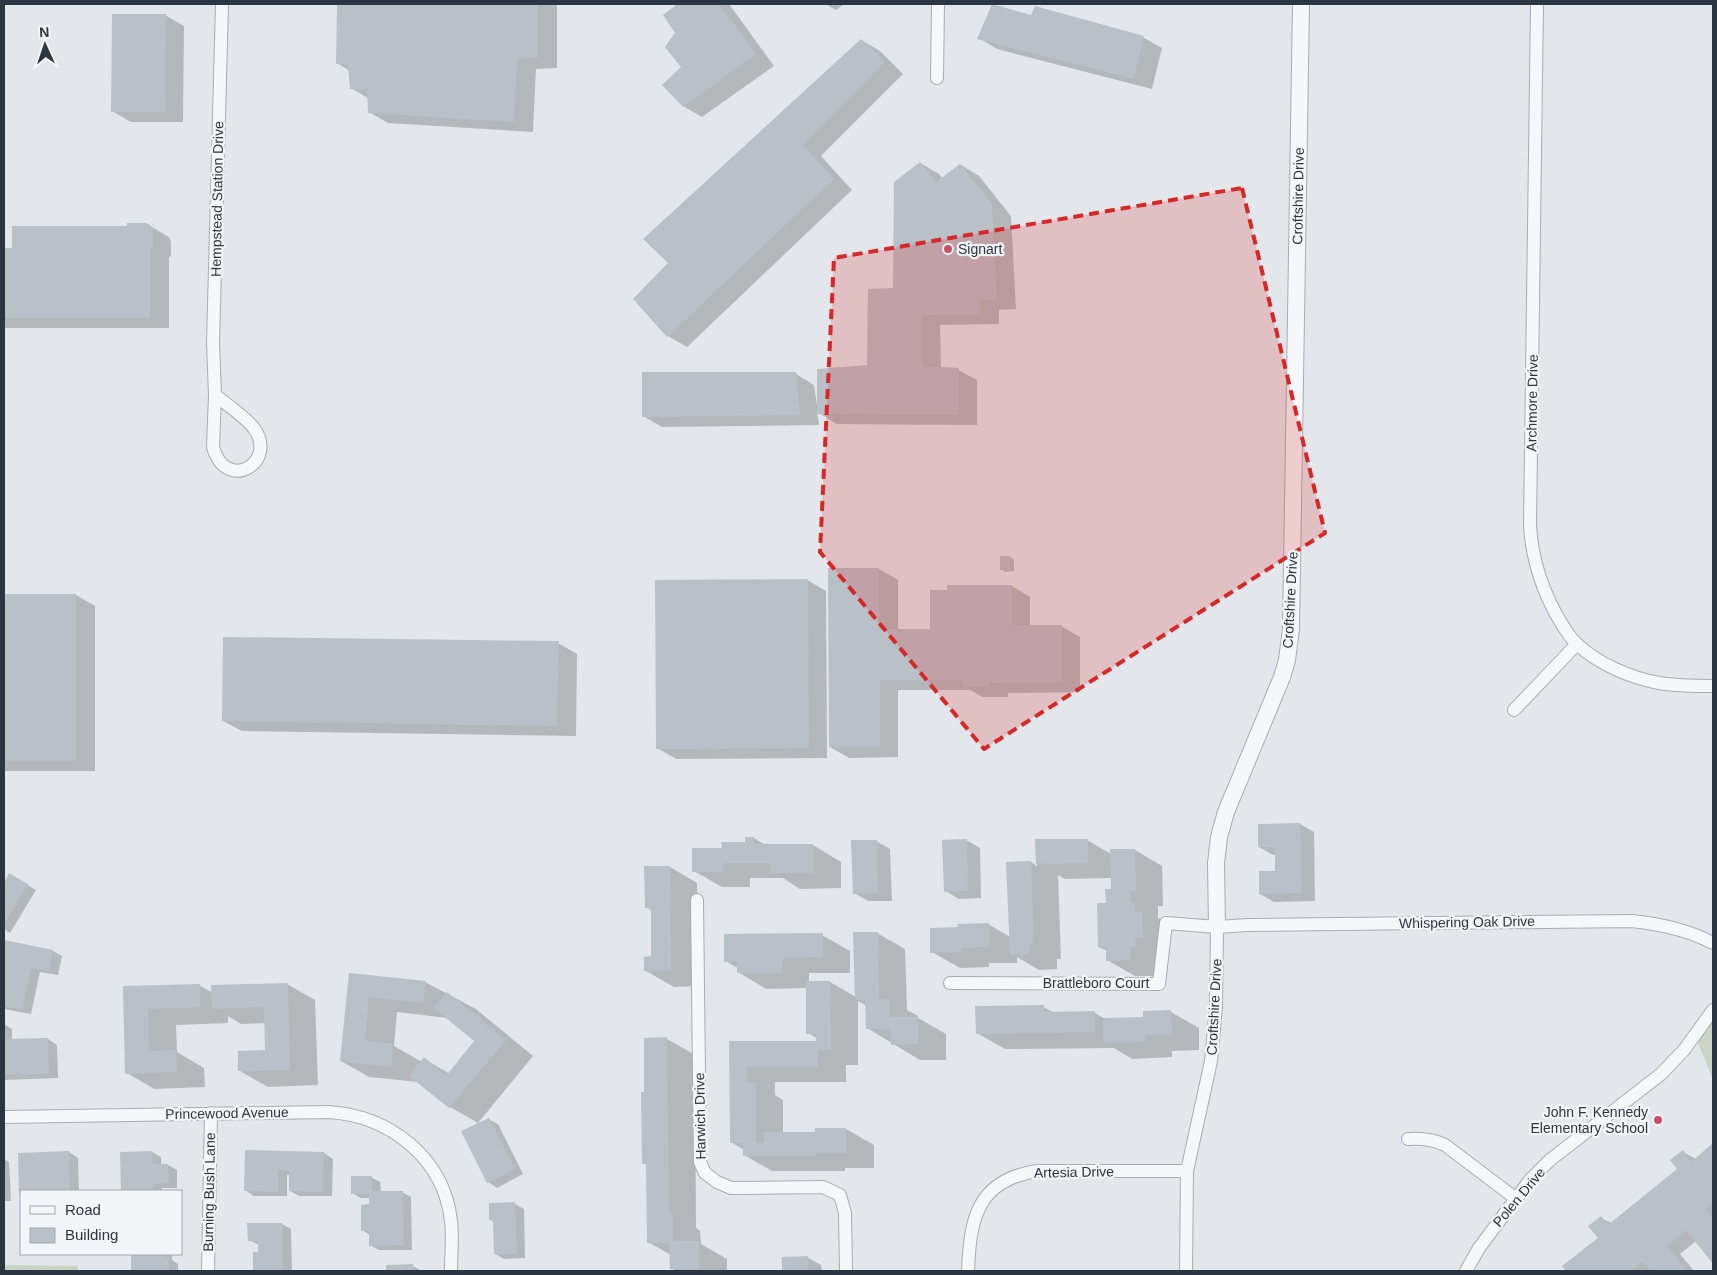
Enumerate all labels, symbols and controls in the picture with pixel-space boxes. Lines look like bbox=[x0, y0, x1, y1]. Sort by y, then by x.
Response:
north arrow bbox=[20, 20, 70, 70]
text: N bbox=[39, 24, 50, 40]
street label: Hempstead Station Drive bbox=[208, 121, 226, 277]
street label: Croftshire Drive bbox=[1289, 147, 1307, 245]
place label: Signart bbox=[958, 241, 1002, 257]
marker: Signart bbox=[942, 243, 954, 255]
street label: Archmore Drive bbox=[1523, 354, 1541, 452]
street label: Croftshire Drive bbox=[1279, 551, 1301, 649]
street label: Whispering Oak Drive bbox=[1399, 913, 1535, 931]
street label: Croftshire Drive bbox=[1203, 958, 1225, 1056]
street label: Brattleboro Court bbox=[1043, 975, 1149, 991]
street label: Harwich Drive bbox=[691, 1072, 709, 1160]
street label: Princewood Avenue bbox=[165, 1104, 289, 1122]
place label: John F. Kennedy Elementary School bbox=[1530, 1104, 1648, 1136]
marker: John F. Kennedy Elementary School bbox=[1652, 1114, 1664, 1126]
street label: Burning Bush Lane bbox=[200, 1132, 218, 1252]
street label: Artesia Drive bbox=[1034, 1163, 1114, 1181]
street label: Polen Drive bbox=[1490, 1164, 1549, 1230]
legend bbox=[20, 1190, 182, 1255]
text: Road bbox=[65, 1201, 101, 1218]
text: Building bbox=[65, 1226, 118, 1243]

